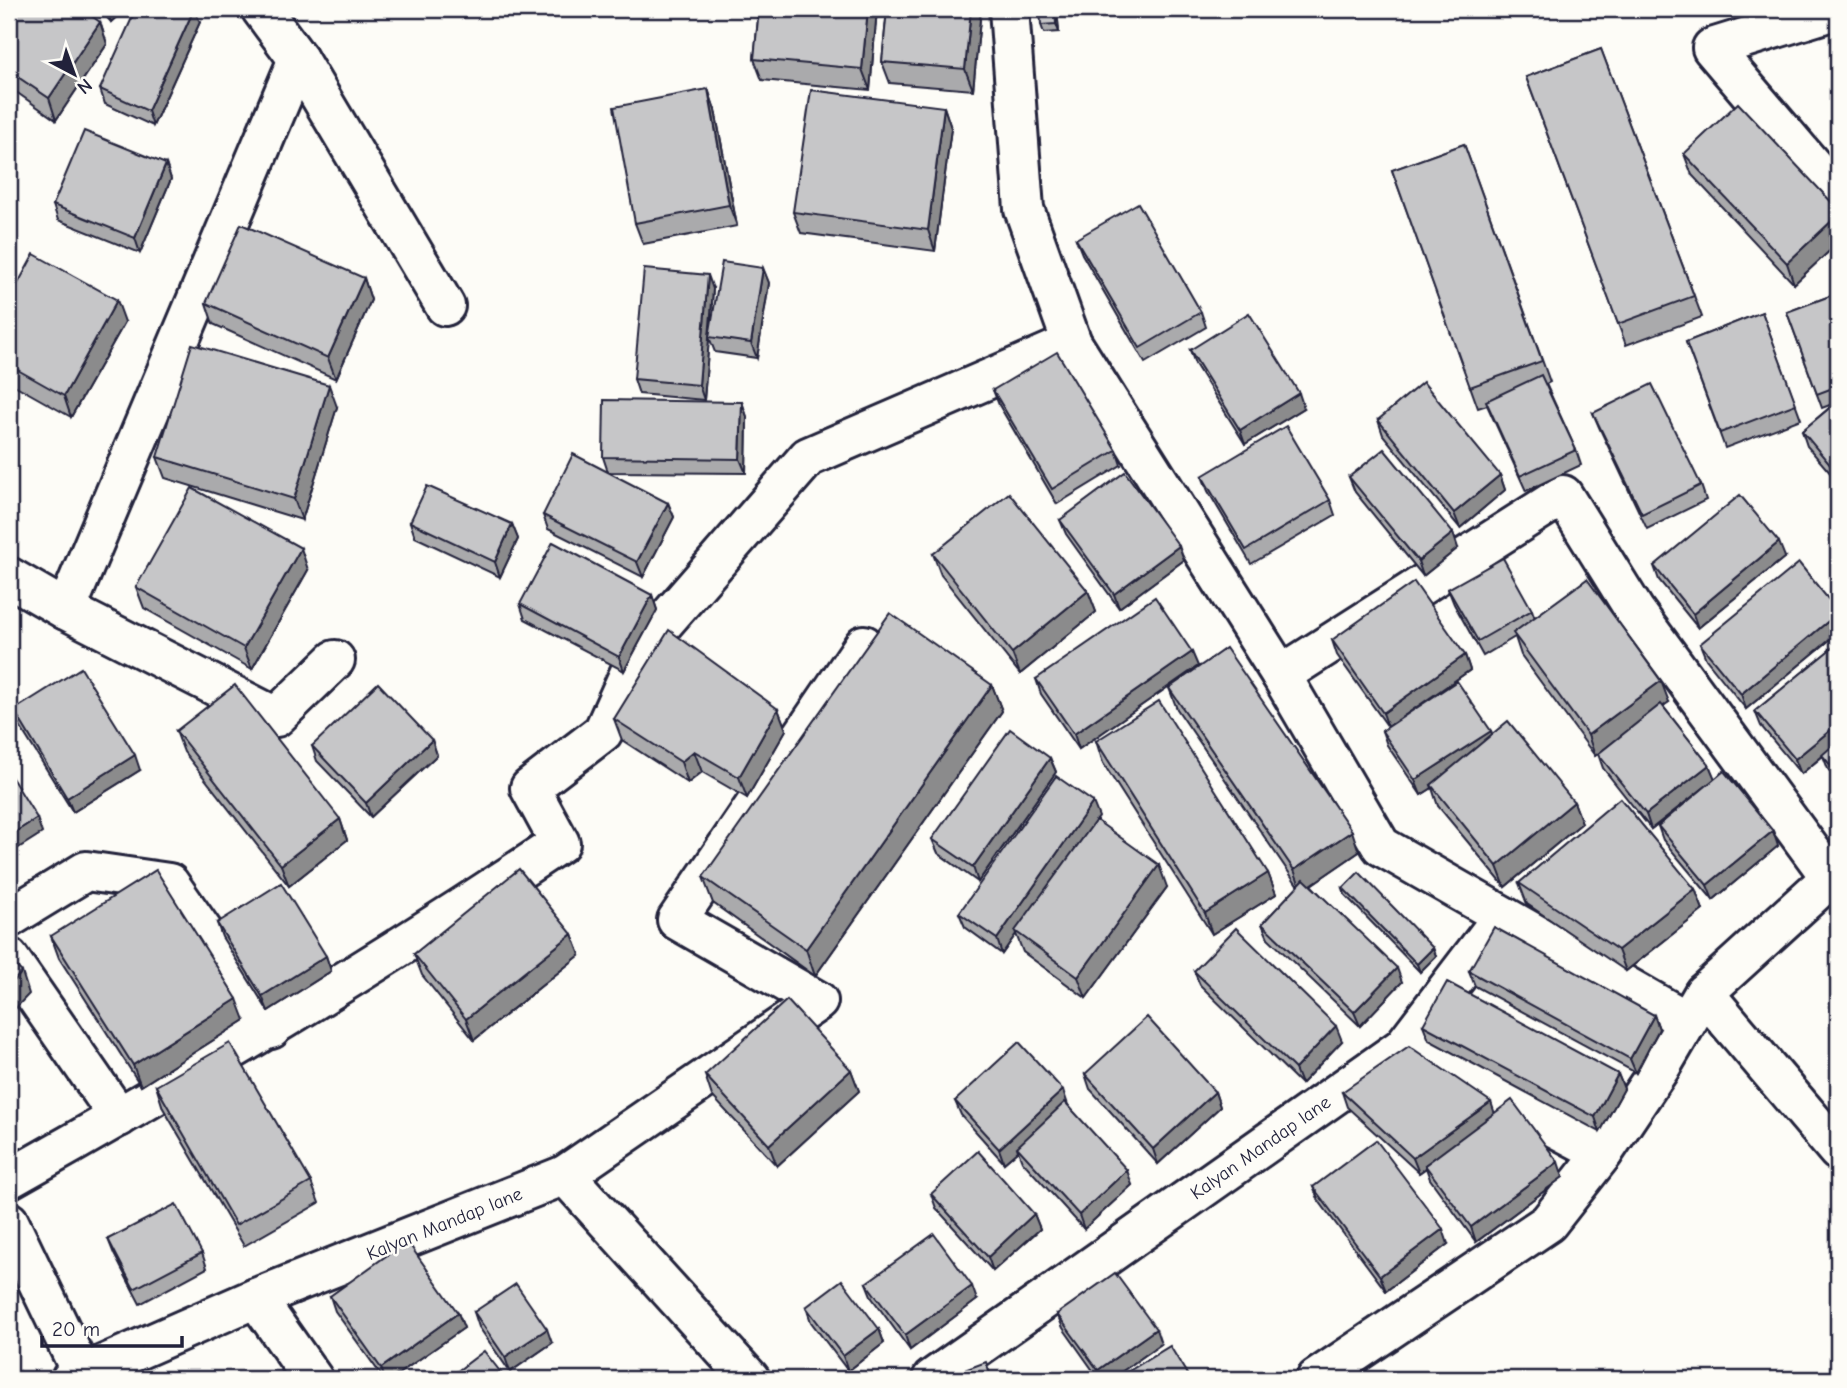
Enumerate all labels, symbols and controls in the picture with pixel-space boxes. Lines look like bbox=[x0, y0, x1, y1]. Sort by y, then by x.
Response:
north arrow bbox=[38, 38, 108, 108]
text: N bbox=[73, 74, 96, 98]
street label: Kalyan Mandap lane bbox=[1186, 1091, 1335, 1204]
street label: Kalyan Mandap lane bbox=[363, 1183, 525, 1265]
scale bar bbox=[42, 1304, 182, 1348]
text: 20 m bbox=[52, 1317, 100, 1341]

